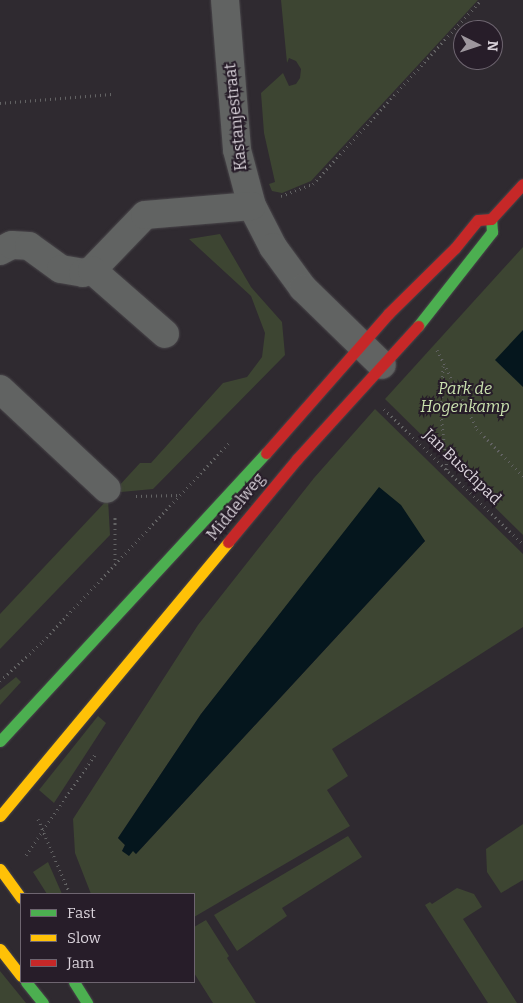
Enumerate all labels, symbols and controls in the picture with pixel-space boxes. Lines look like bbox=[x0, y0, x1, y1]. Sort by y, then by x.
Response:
north arrow bbox=[453, 20, 503, 70]
text: N bbox=[484, 40, 501, 52]
street label: Kastanjestraat bbox=[221, 62, 251, 172]
park label: Park de Hogenkamp bbox=[420, 379, 510, 417]
street label: Jan Buschpad bbox=[419, 425, 505, 509]
street label: Middelweg bbox=[203, 469, 269, 545]
legend bbox=[20, 893, 195, 983]
text: Fast bbox=[67, 904, 96, 922]
text: Slow bbox=[67, 929, 101, 947]
text: Jam bbox=[67, 954, 94, 972]

